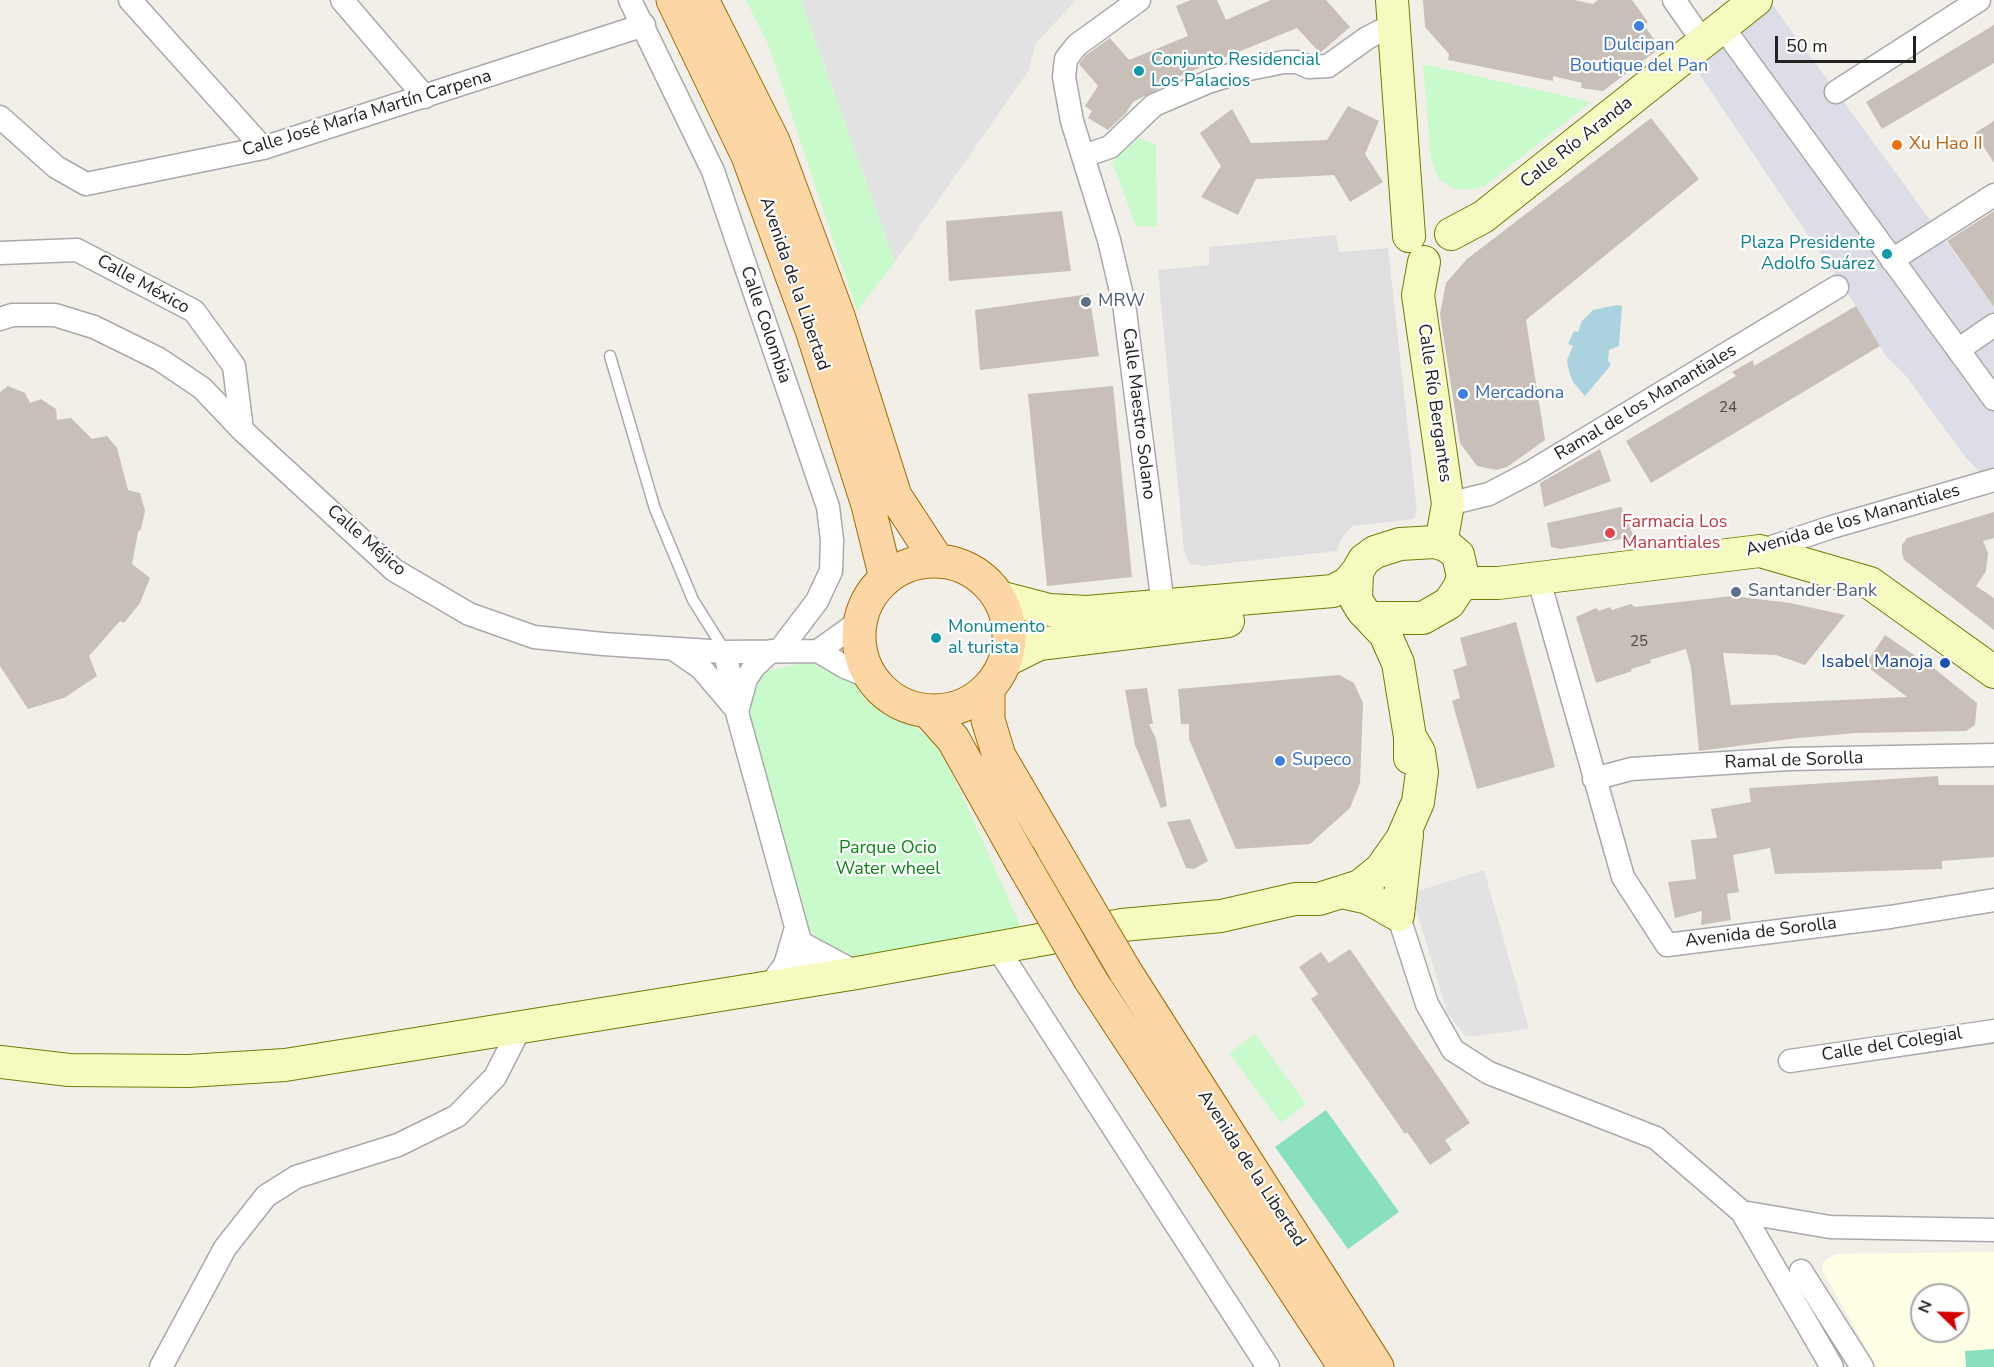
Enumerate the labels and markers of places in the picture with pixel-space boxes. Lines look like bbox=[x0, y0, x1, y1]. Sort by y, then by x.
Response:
marker: Dulcipan Boutique del Pan bbox=[1632, 19, 1646, 33]
place label: Dulcipan Boutique del Pan bbox=[1570, 35, 1708, 78]
place label: Conjunto Residencial Los Palacios bbox=[1151, 50, 1320, 92]
marker: Conjunto Residencial Los Palacios bbox=[1132, 64, 1146, 78]
place label: Xu Hao II bbox=[1909, 134, 1983, 156]
marker: Xu Hao II bbox=[1890, 138, 1904, 152]
place label: Plaza Presidente Adolfo Suárez bbox=[1740, 233, 1875, 276]
marker: Plaza Presidente Adolfo Suárez bbox=[1880, 247, 1894, 261]
place label: MRW bbox=[1098, 291, 1145, 313]
marker: MRW bbox=[1079, 295, 1093, 309]
place label: Mercadona bbox=[1475, 383, 1564, 405]
marker: Mercadona bbox=[1456, 387, 1470, 401]
place label: Farmacia Los Manantiales bbox=[1622, 512, 1727, 554]
marker: Farmacia Los Manantiales bbox=[1603, 526, 1617, 540]
place label: Santander Bank bbox=[1748, 581, 1877, 603]
marker: Santander Bank bbox=[1729, 585, 1743, 599]
place label: Monumento al turista bbox=[948, 617, 1045, 660]
marker: Monumento al turista bbox=[929, 631, 943, 645]
place label: Isabel Manoja bbox=[1821, 652, 1933, 674]
marker: Isabel Manoja bbox=[1938, 656, 1952, 670]
place label: Supeco bbox=[1292, 750, 1351, 772]
marker: Supeco bbox=[1273, 754, 1287, 768]

